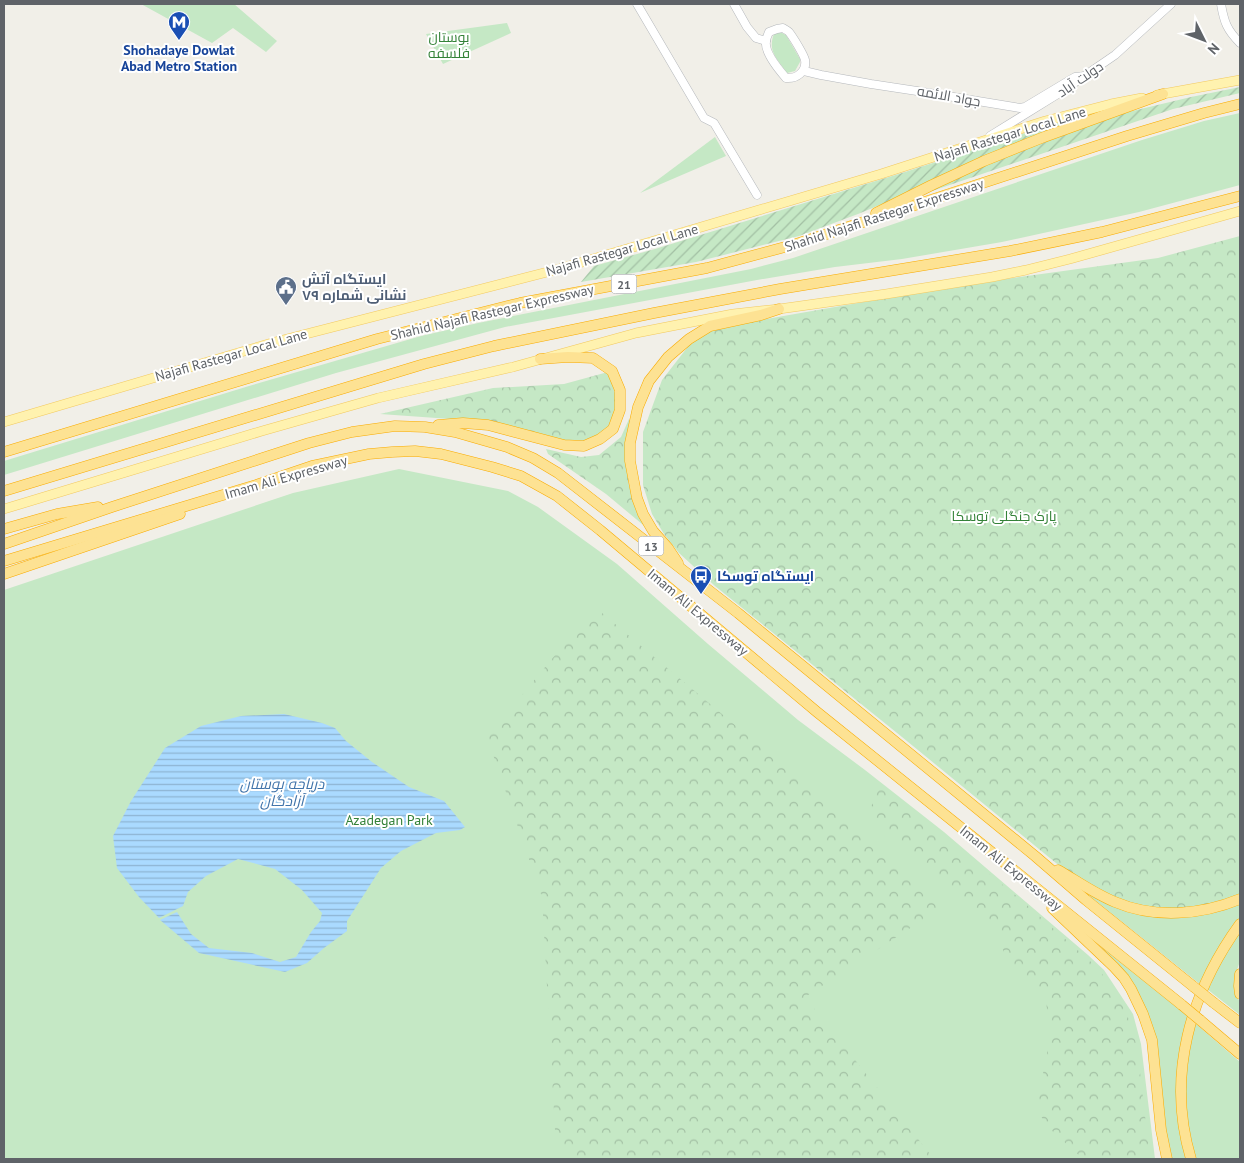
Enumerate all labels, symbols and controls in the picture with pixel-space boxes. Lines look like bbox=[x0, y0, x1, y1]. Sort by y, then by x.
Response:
metro station icon: Shohadaye Dowlat Abad Metro Station bbox=[167, 10, 191, 41]
north arrow bbox=[1179, 15, 1229, 65]
park label: بوستان فلسفه bbox=[428, 28, 470, 62]
text: N bbox=[1204, 39, 1223, 58]
place label: Shohadaye Dowlat Abad Metro Station bbox=[121, 41, 237, 75]
street label: دولت آباد bbox=[1053, 57, 1107, 101]
street label: جواد الائمه bbox=[916, 82, 982, 110]
street label: Najafi Rastegar Local Lane bbox=[932, 102, 1088, 166]
street label: Shahid Najafi Rastegar Expressway bbox=[782, 174, 986, 256]
street label: Najafi Rastegar Local Lane bbox=[544, 220, 700, 280]
place label: ایستگاه آتش نشانی شماره ۷۹ bbox=[302, 270, 406, 304]
road number: 21 bbox=[612, 274, 636, 294]
public building icon: ایستگاه آتش نشانی شماره ۷۹ bbox=[274, 275, 298, 306]
street label: Shahid Najafi Rastegar Expressway bbox=[388, 280, 596, 344]
street label: Najafi Rastegar Local Lane bbox=[153, 325, 309, 385]
street label: Imam Ali Expressway bbox=[223, 451, 350, 503]
park label: پارک جنگلی توسکا bbox=[951, 507, 1057, 526]
road number: 13 bbox=[638, 536, 664, 556]
street label: Imam Ali Expressway bbox=[644, 564, 753, 660]
bus stop icon: ایستگاه توسکا bbox=[689, 564, 713, 595]
place label: ایستگاه توسکا bbox=[717, 567, 814, 585]
water label: دریاچه بوستان آزادگان bbox=[240, 774, 325, 810]
park label: Azadegan Park bbox=[345, 811, 433, 829]
street label: Imam Ali Expressway bbox=[956, 821, 1066, 915]

